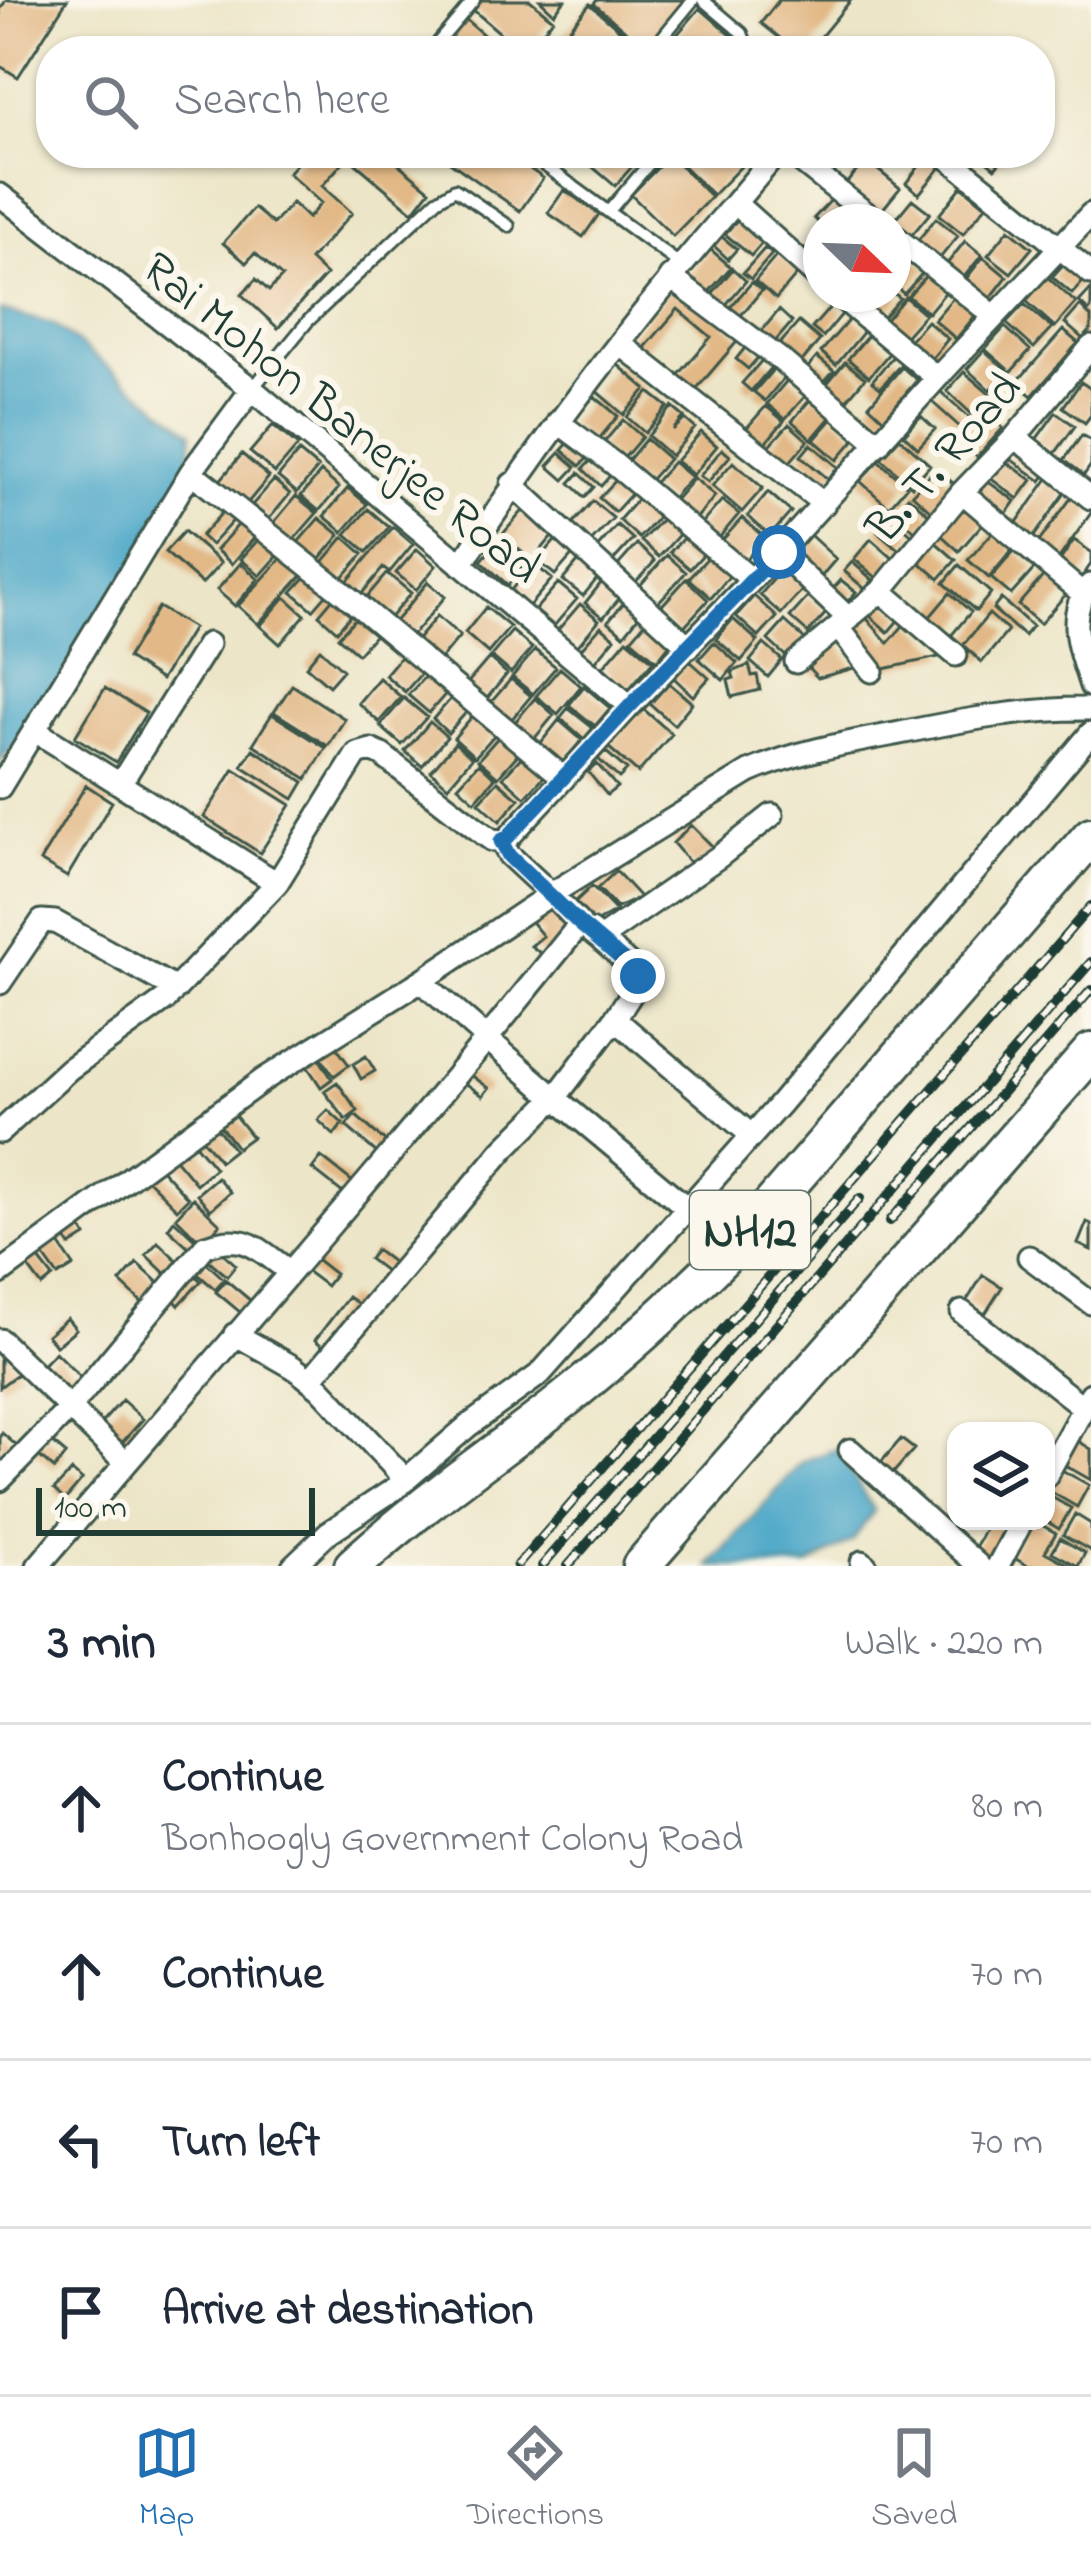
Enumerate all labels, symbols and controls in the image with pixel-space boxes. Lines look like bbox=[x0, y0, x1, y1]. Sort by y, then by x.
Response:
search box bbox=[36, 36, 1055, 168]
icon: search bbox=[78, 69, 144, 135]
text: Search here bbox=[174, 69, 390, 135]
north arrow bbox=[803, 204, 911, 312]
street label: Rai Mohon Banerjee Road bbox=[125, 236, 555, 603]
street label: B. T. Road bbox=[851, 358, 1040, 561]
route start bbox=[752, 525, 806, 579]
route end bbox=[611, 949, 665, 1003]
road number: NH12 bbox=[690, 1191, 810, 1269]
map controls bbox=[947, 1422, 1055, 1530]
button: layers bbox=[947, 1422, 1055, 1530]
scale bar bbox=[36, 1482, 315, 1535]
text: 100 m bbox=[54, 1485, 127, 1533]
text: 3 min bbox=[48, 1607, 156, 1682]
text: Walk · 220 m bbox=[845, 1616, 1043, 1673]
text: Continue bbox=[162, 1746, 323, 1812]
icon: ahead bbox=[48, 1775, 114, 1841]
text: 80 m bbox=[972, 1779, 1043, 1836]
text: Bonhoogly Government Colony Road bbox=[162, 1812, 743, 1869]
icon: ahead bbox=[48, 1943, 114, 2009]
text: Continue bbox=[162, 1943, 323, 2009]
text: 70 m bbox=[970, 1947, 1043, 2004]
icon: left bbox=[48, 2111, 114, 2177]
text: Turn left bbox=[162, 2111, 320, 2177]
text: 70 m bbox=[970, 2115, 1043, 2172]
icon: arrive bbox=[48, 2279, 114, 2345]
text: Arrive at destination bbox=[162, 2279, 533, 2345]
tab: Map bbox=[134, 2420, 200, 2540]
tab: Directions bbox=[467, 2420, 604, 2540]
tab: Saved bbox=[871, 2420, 957, 2540]

